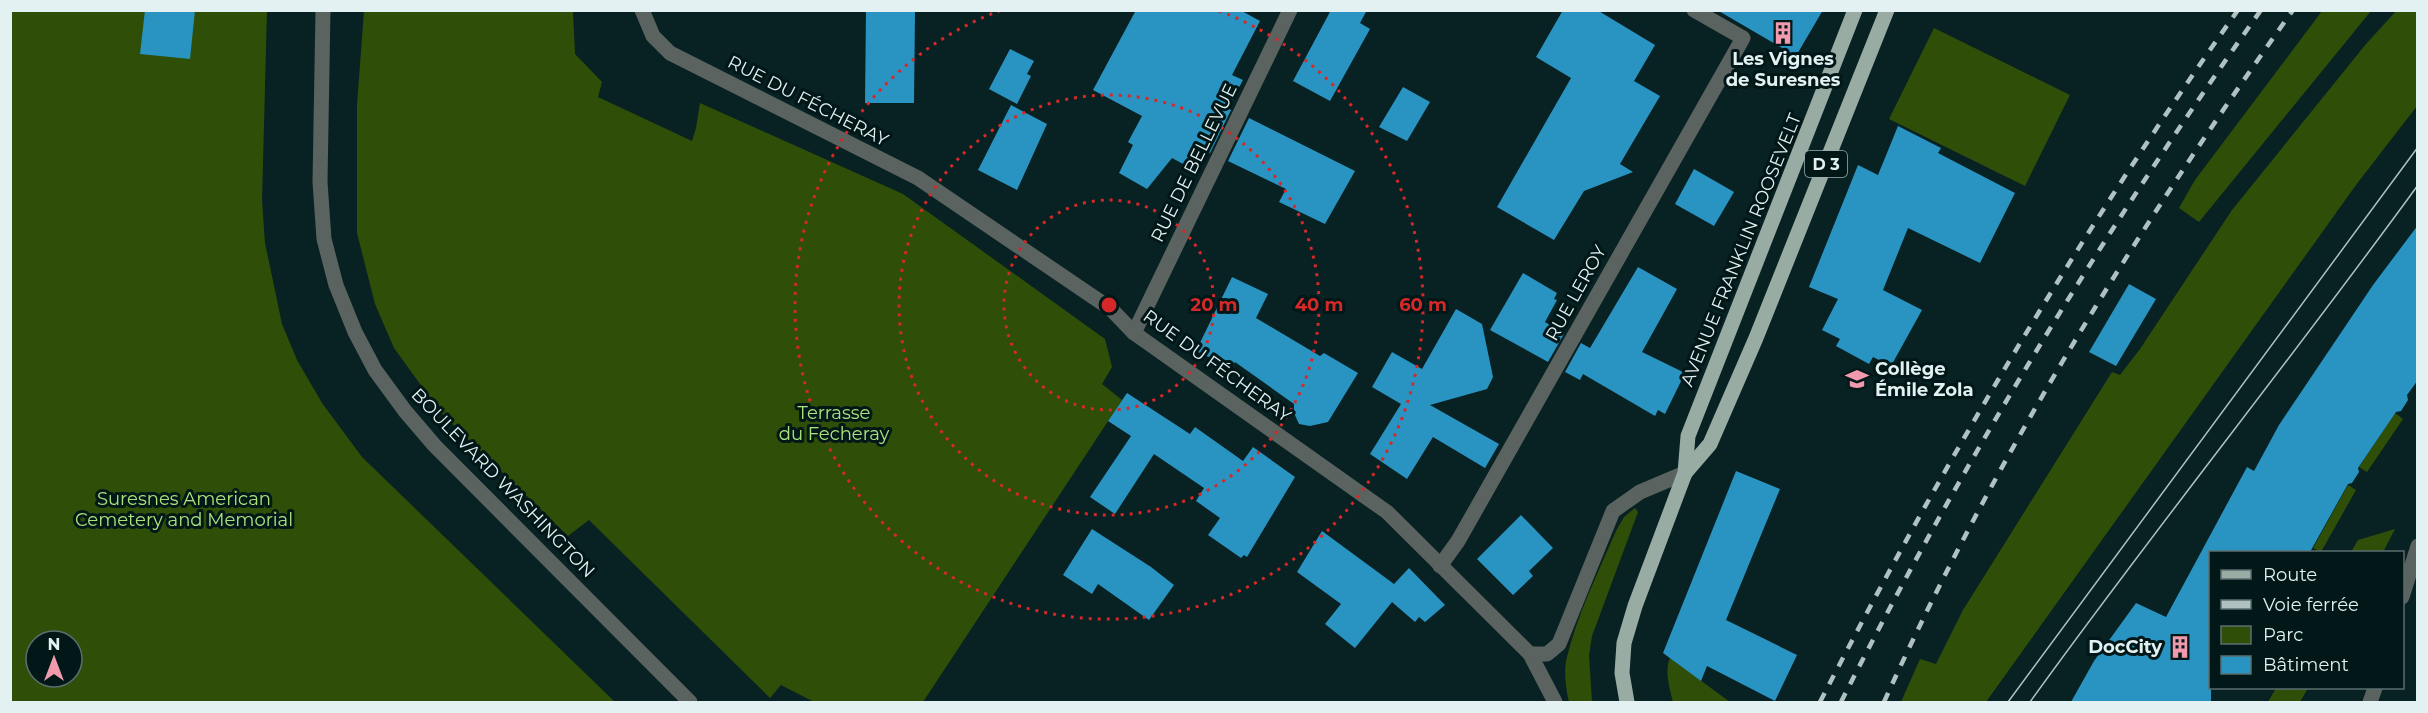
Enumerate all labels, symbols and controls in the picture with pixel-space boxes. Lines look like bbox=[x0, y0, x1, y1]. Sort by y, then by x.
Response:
building icon: Les Vignes de Suresnes bbox=[1770, 20, 1796, 46]
place label: Les Vignes de Suresnes bbox=[1726, 48, 1841, 91]
street label: RUE DU FÉCHERAY bbox=[724, 51, 892, 151]
street label: RUE DE BELLEVUE bbox=[1146, 80, 1242, 246]
street label: AVENUE FRANKLIN ROOSEVELT bbox=[1676, 110, 1806, 390]
road number: D 3 bbox=[1805, 151, 1847, 177]
street label: RUE LEROY bbox=[1541, 241, 1612, 345]
text: 20 m bbox=[1191, 294, 1237, 316]
text: 40 m bbox=[1295, 294, 1343, 316]
text: 60 m bbox=[1399, 294, 1447, 316]
centre of rings bbox=[1099, 295, 1119, 315]
street label: RUE DU FÉCHERAY bbox=[1139, 305, 1296, 427]
place label: Collège Émile Zola bbox=[1875, 358, 1974, 401]
school or university icon: Collège Émile Zola bbox=[1844, 366, 1870, 392]
street label: BOULEVARD WASHINGTON bbox=[407, 384, 599, 582]
park label: Terrasse du Fecheray bbox=[779, 402, 889, 445]
park label: Suresnes American Cemetery and Memorial bbox=[75, 488, 293, 531]
legend bbox=[2209, 551, 2404, 689]
text: Route bbox=[2263, 564, 2317, 586]
text: Voie ferrée bbox=[2263, 594, 2359, 616]
text: Parc bbox=[2263, 624, 2303, 646]
north arrow bbox=[24, 629, 84, 689]
building icon: DocCity bbox=[2167, 634, 2193, 660]
text: N bbox=[48, 635, 60, 654]
place label: DocCity bbox=[2088, 636, 2162, 658]
text: Bâtiment bbox=[2263, 654, 2349, 676]

